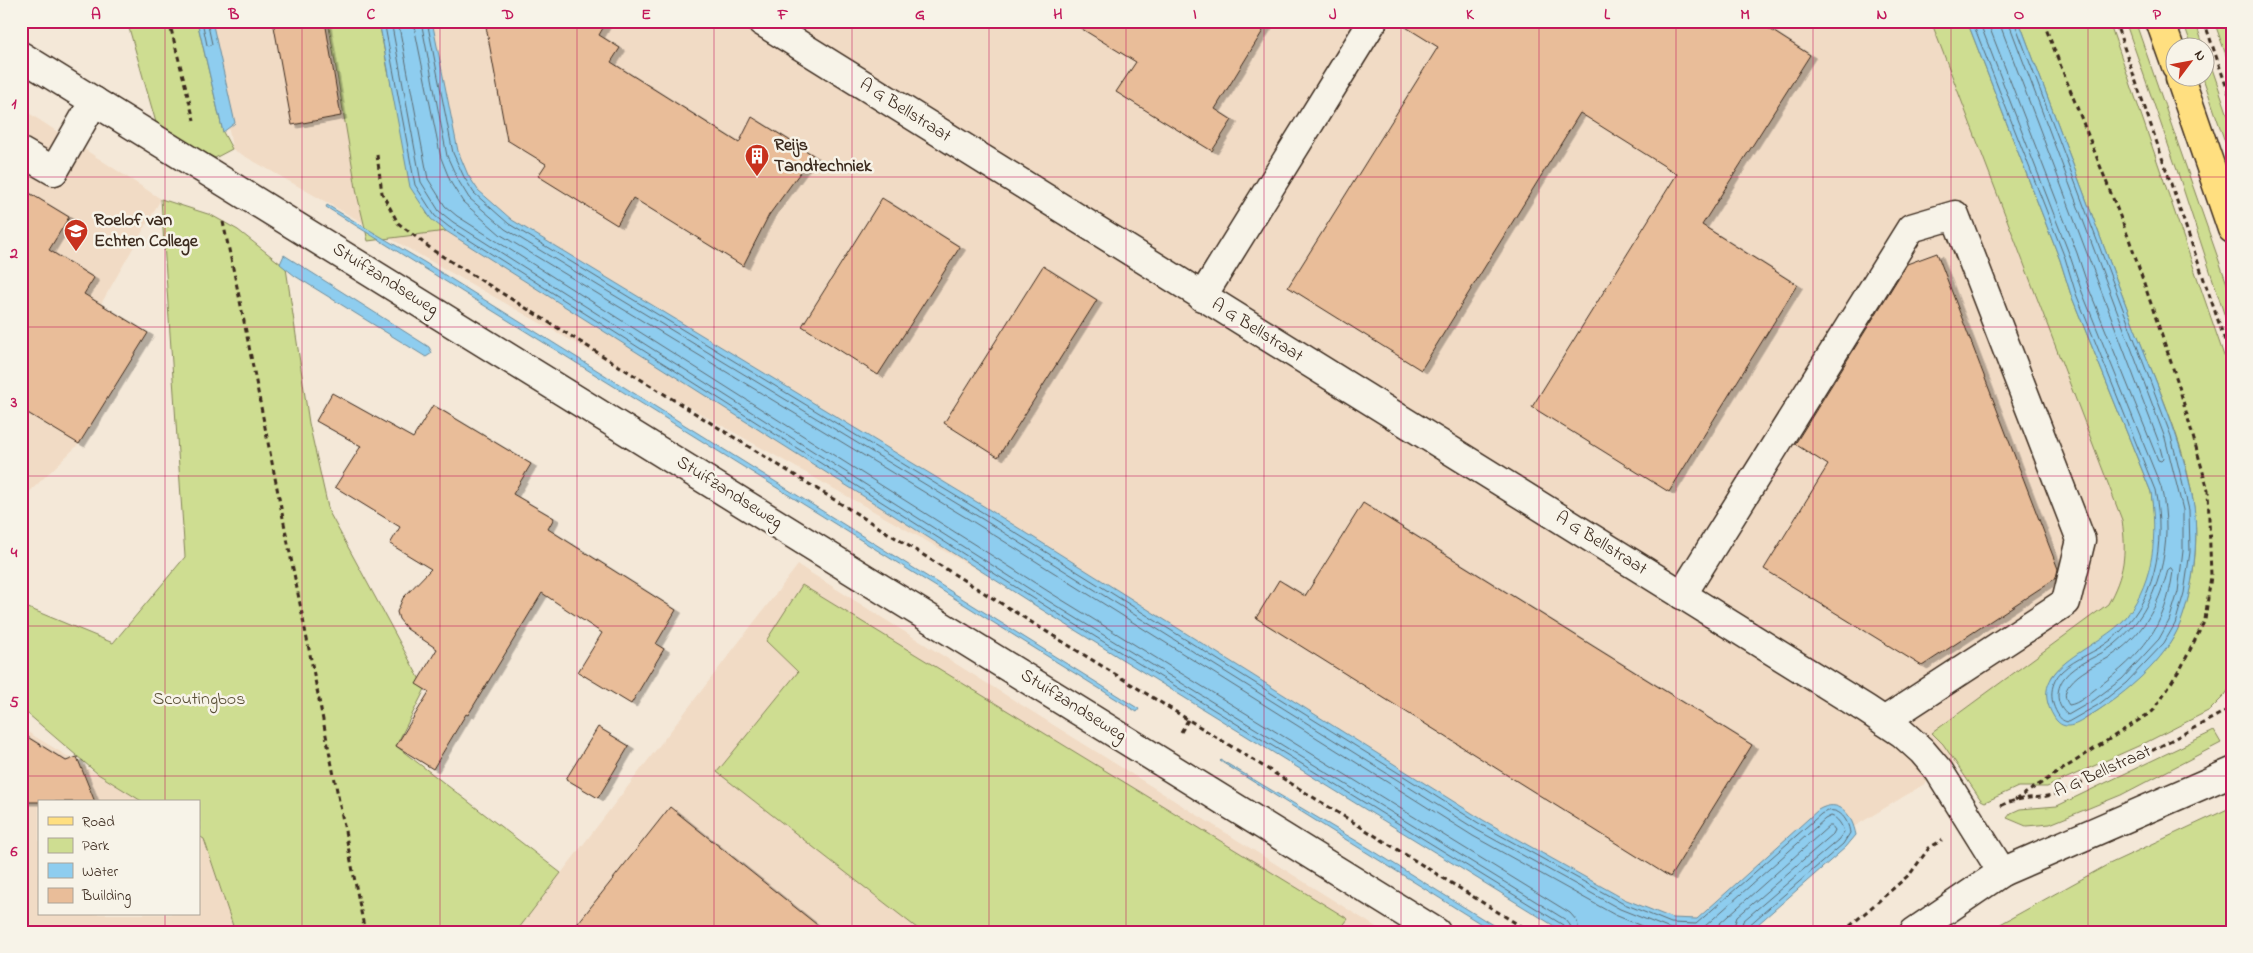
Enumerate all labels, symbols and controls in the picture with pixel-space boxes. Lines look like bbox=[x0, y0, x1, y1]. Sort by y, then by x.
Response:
text: A bbox=[91, 3, 101, 27]
text: B bbox=[228, 3, 240, 27]
text: C bbox=[367, 3, 376, 27]
text: D bbox=[501, 3, 514, 27]
text: E bbox=[641, 3, 651, 27]
text: F bbox=[777, 3, 789, 27]
text: G bbox=[915, 3, 925, 27]
text: H bbox=[1053, 3, 1063, 27]
text: I bbox=[1193, 3, 1197, 27]
text: J bbox=[1329, 3, 1337, 27]
text: K bbox=[1466, 3, 1475, 27]
text: L bbox=[1604, 3, 1611, 27]
text: M bbox=[1740, 3, 1750, 27]
text: N bbox=[1877, 3, 1888, 27]
text: O bbox=[2014, 3, 2025, 27]
text: P bbox=[2153, 3, 2162, 27]
north arrow bbox=[2166, 38, 2216, 88]
text: N bbox=[2188, 46, 2211, 65]
street label: A G Bellstraat bbox=[854, 72, 956, 150]
text: 1 bbox=[11, 92, 17, 116]
place label: Reijs Tandtechniek bbox=[774, 133, 873, 180]
building icon: Reijs Tandtechniek bbox=[744, 143, 770, 177]
place label: Roelof van Echten College bbox=[94, 208, 199, 256]
school or university icon: Roelof van Echten College bbox=[63, 218, 89, 252]
street label: Stuifzandseweg bbox=[326, 237, 443, 324]
text: 2 bbox=[9, 242, 18, 266]
street label: A G Bellstraat bbox=[1206, 292, 1308, 370]
text: 3 bbox=[10, 391, 18, 415]
street label: Stuifzandseweg bbox=[670, 450, 787, 537]
street label: A G Bellstraat bbox=[1550, 505, 1652, 583]
text: 4 bbox=[10, 541, 18, 565]
street label: Stuifzandseweg bbox=[1014, 663, 1131, 750]
park label: Scoutingbos bbox=[153, 687, 245, 714]
text: 5 bbox=[9, 691, 19, 715]
street label: A G Bellstraat bbox=[2050, 739, 2156, 805]
legend bbox=[38, 800, 200, 916]
text: Road bbox=[82, 811, 115, 833]
text: Park bbox=[82, 835, 110, 857]
text: 6 bbox=[9, 840, 18, 864]
text: Water bbox=[82, 861, 118, 883]
text: Building bbox=[81, 885, 131, 908]

